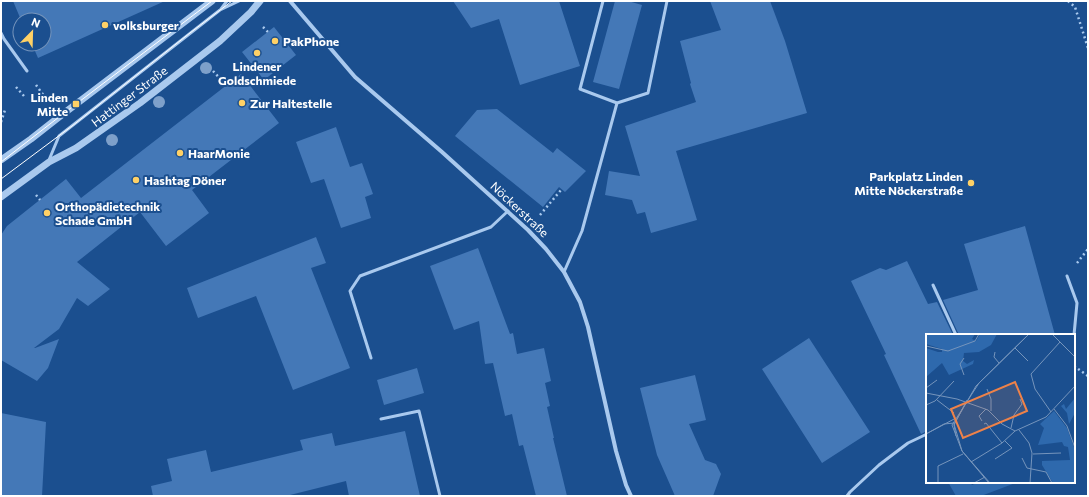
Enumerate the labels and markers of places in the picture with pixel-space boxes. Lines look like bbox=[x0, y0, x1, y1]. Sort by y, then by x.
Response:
place label: volksburger bbox=[113, 18, 179, 32]
marker: volksburger bbox=[100, 20, 110, 30]
place label: PakPhone bbox=[283, 34, 339, 48]
marker: PakPhone bbox=[270, 36, 280, 46]
marker: Lindener Goldschmiede bbox=[252, 48, 262, 58]
place label: Lindener Goldschmiede bbox=[218, 59, 296, 87]
place label: Linden Mitte bbox=[30, 90, 68, 118]
place label: Zur Haltestelle bbox=[250, 96, 332, 110]
marker: Zur Haltestelle bbox=[237, 98, 247, 108]
marker: Linden Mitte bbox=[71, 99, 81, 109]
place label: HaarMonie bbox=[188, 146, 250, 160]
marker: HaarMonie bbox=[175, 148, 185, 158]
place label: Parkplatz Linden Mitte Nöckerstraße bbox=[854, 169, 963, 197]
place label: Hashtag Döner bbox=[144, 173, 226, 187]
marker: Hashtag Döner bbox=[131, 175, 141, 185]
marker: Parkplatz Linden Mitte Nöckerstraße bbox=[966, 178, 976, 188]
place label: Orthopädietechnik Schade GmbH bbox=[55, 199, 160, 227]
marker: Orthopädietechnik Schade GmbH bbox=[42, 208, 52, 218]

